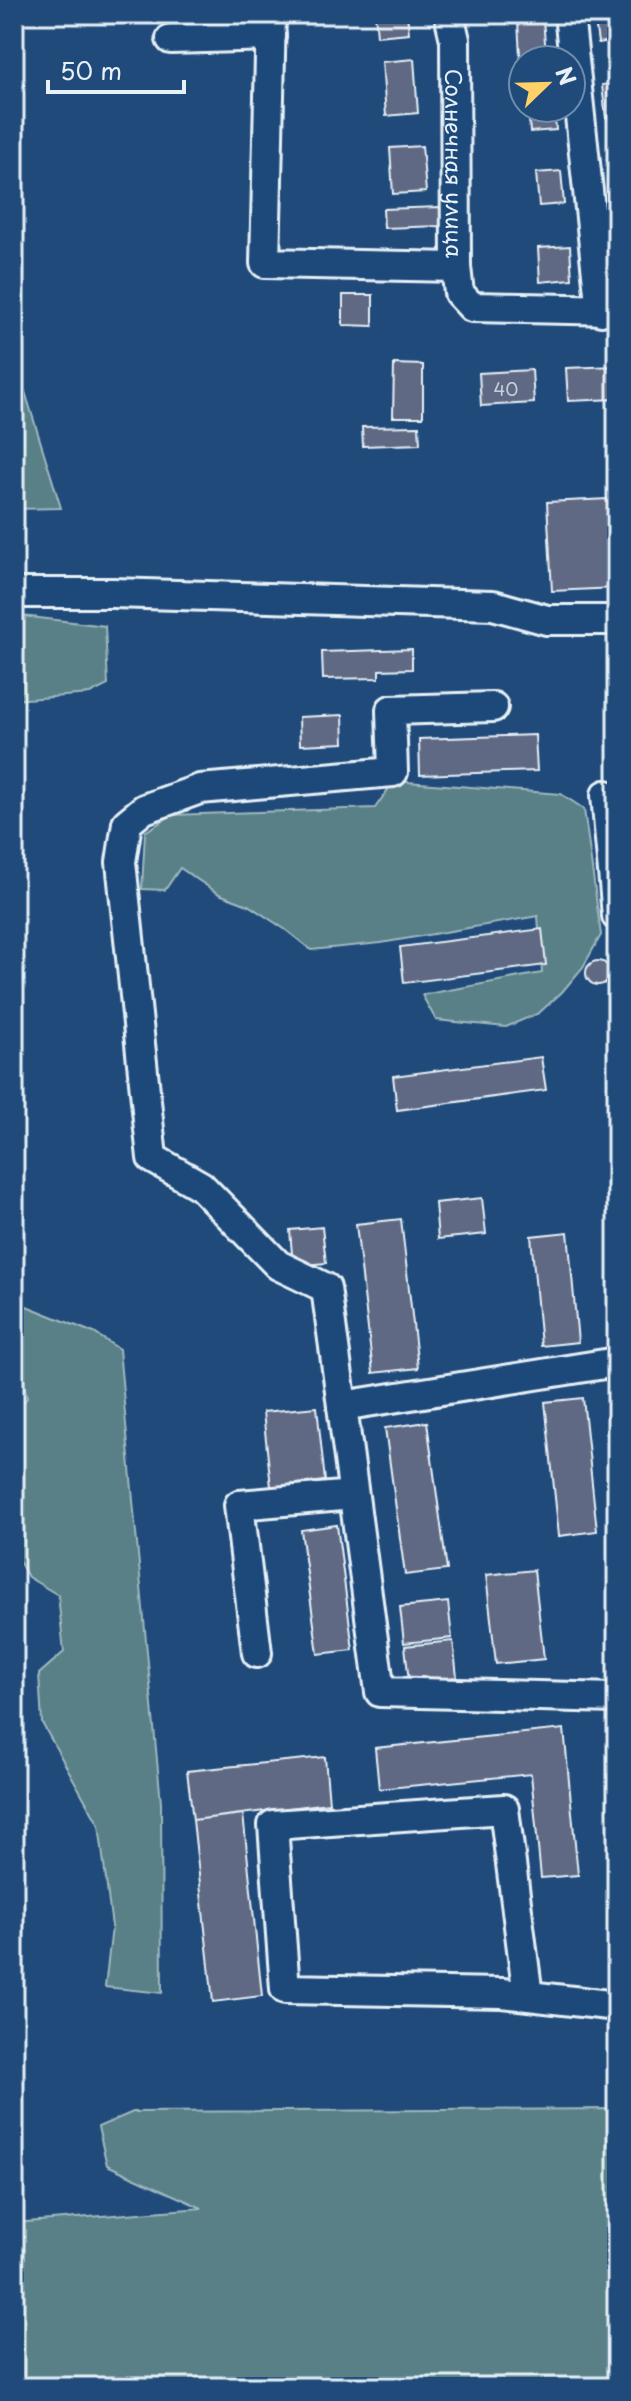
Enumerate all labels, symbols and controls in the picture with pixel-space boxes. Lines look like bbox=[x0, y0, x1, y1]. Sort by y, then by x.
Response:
scale bar bbox=[48, 44, 184, 94]
north arrow bbox=[507, 44, 587, 124]
text: 50 m bbox=[60, 52, 122, 88]
text: N bbox=[548, 61, 585, 90]
street label: Солнечная улица bbox=[439, 69, 472, 258]
house number: 40 bbox=[493, 375, 519, 402]

